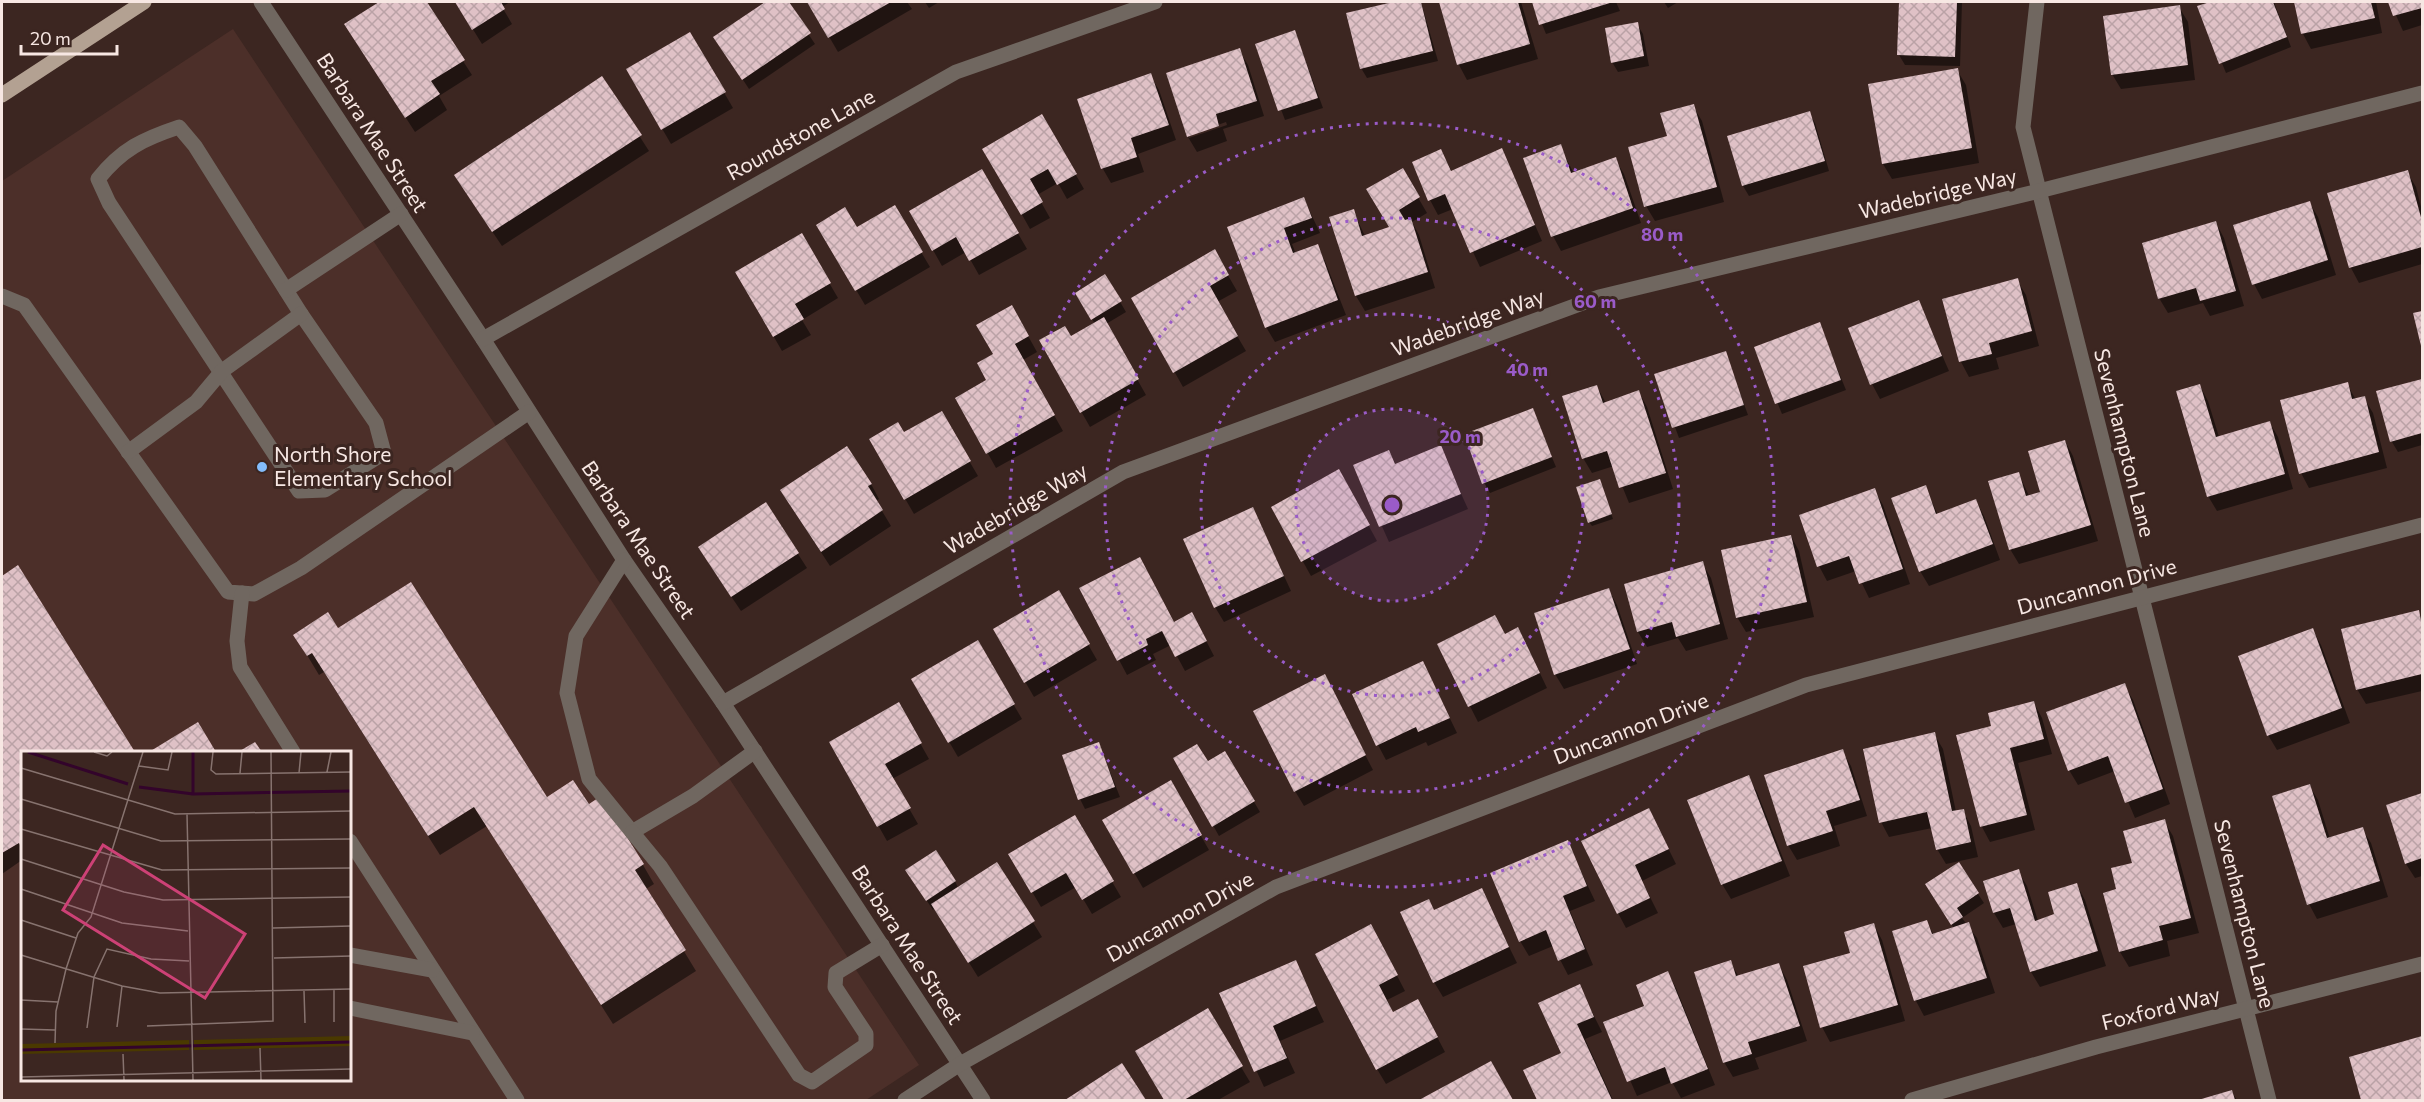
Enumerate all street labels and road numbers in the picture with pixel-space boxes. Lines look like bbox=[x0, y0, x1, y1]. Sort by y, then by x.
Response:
street label: Barbara Mae Street bbox=[312, 48, 434, 217]
street label: Roundstone Lane bbox=[722, 83, 879, 185]
street label: Wadebridge Way bbox=[1856, 162, 2019, 223]
street label: Wadebridge Way bbox=[1388, 282, 1548, 361]
street label: Sevenhampton Lane bbox=[2090, 346, 2161, 539]
street label: Barbara Mae Street bbox=[577, 456, 701, 623]
street label: Wadebridge Way bbox=[939, 457, 1091, 559]
street label: Duncannon Drive bbox=[2014, 552, 2179, 619]
street label: Duncannon Drive bbox=[1549, 687, 1711, 769]
street label: Sevenhampton Lane bbox=[2210, 817, 2281, 1010]
street label: Barbara Mae Street bbox=[847, 860, 969, 1029]
street label: Duncannon Drive bbox=[1101, 865, 1257, 966]
street label: Foxford Way bbox=[2099, 981, 2223, 1034]

